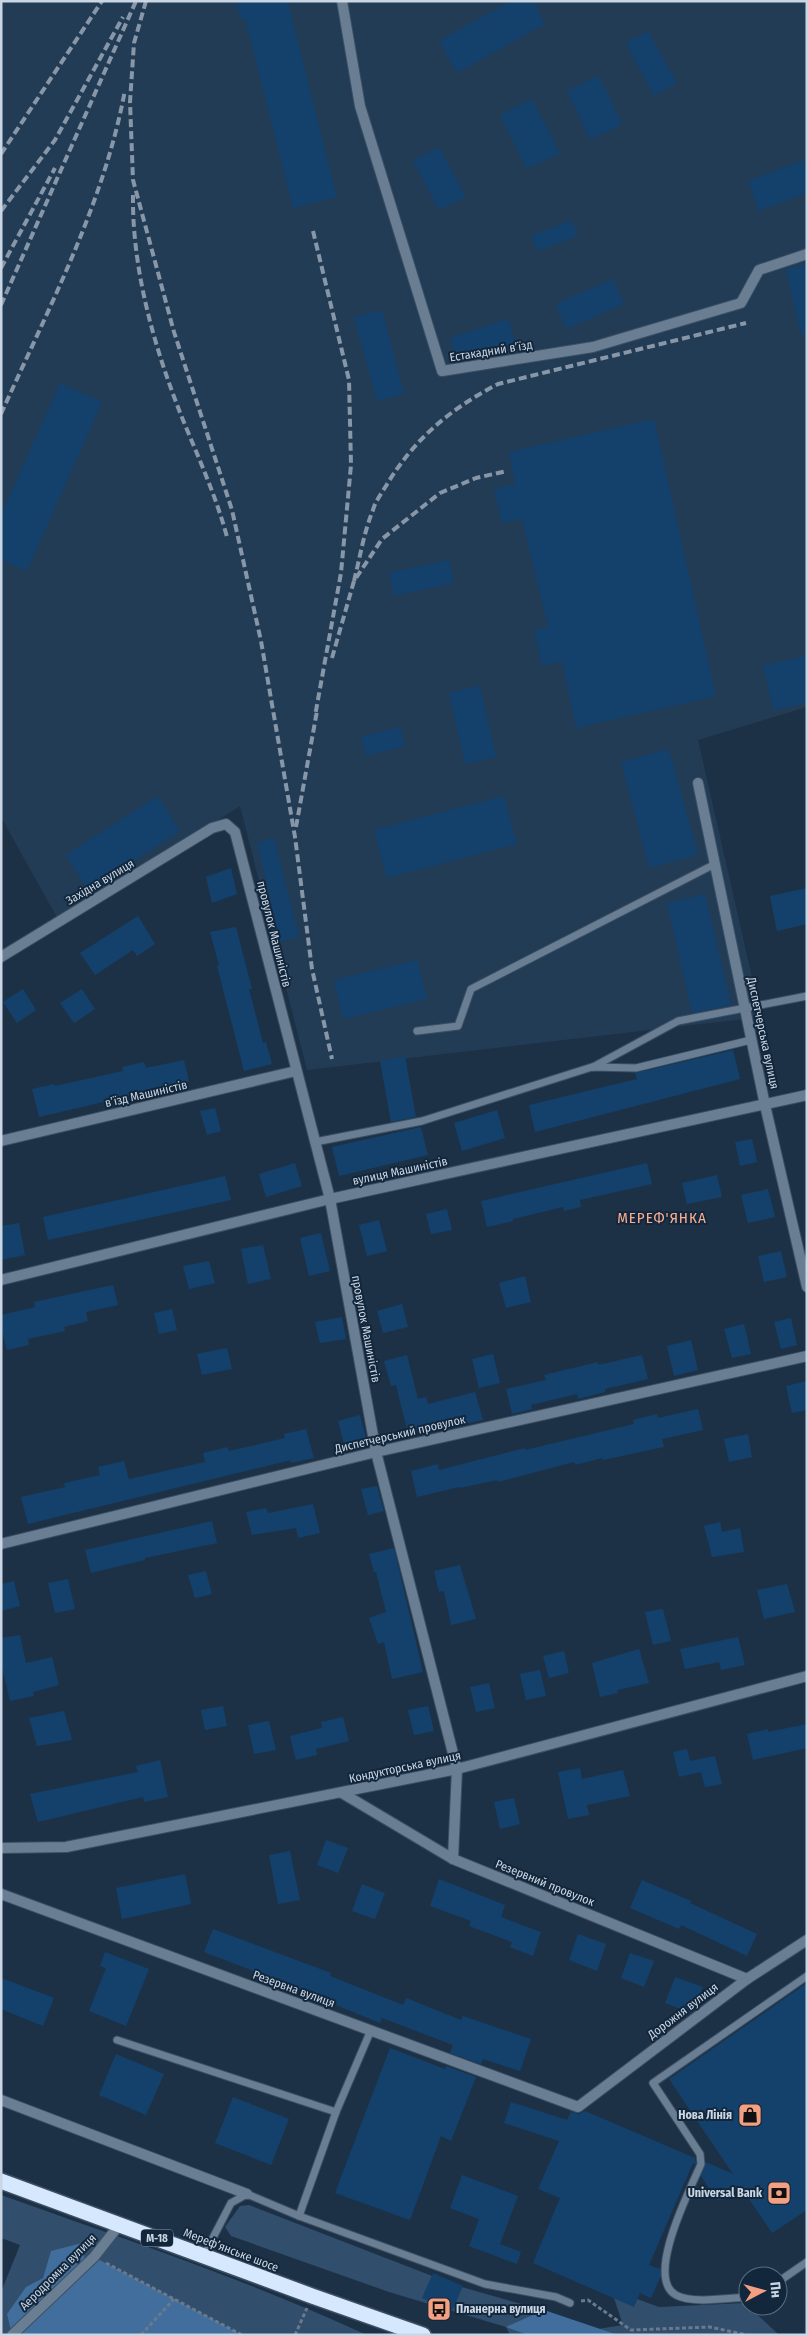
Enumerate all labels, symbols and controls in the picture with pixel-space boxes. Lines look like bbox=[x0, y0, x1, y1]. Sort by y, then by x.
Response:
street label: Естакадний в’їзд bbox=[449, 338, 533, 364]
street label: Західна вулиця bbox=[63, 856, 137, 908]
street label: провулок Машиністів bbox=[254, 879, 294, 989]
street label: Диспетчерська вулиця bbox=[744, 975, 782, 1090]
street label: в’їзд Машиністів bbox=[104, 1078, 188, 1110]
street label: вулиця Машиністів bbox=[351, 1154, 449, 1188]
district label: МЕРЕФ'ЯНКА bbox=[617, 1209, 707, 1227]
street label: провулок Машиністів bbox=[349, 1274, 383, 1384]
street label: Диспетчерський провулок bbox=[332, 1412, 467, 1456]
street label: Кондукторська вулиця bbox=[348, 1748, 462, 1786]
street label: Резервний провулок bbox=[493, 1857, 597, 1909]
street label: Резервна вулиця bbox=[251, 1968, 337, 2010]
street label: Дорожня вулиця bbox=[644, 1980, 721, 2043]
shop icon: Нова Лінія bbox=[737, 2102, 763, 2128]
place label: Нова Лінія bbox=[678, 2108, 732, 2122]
bank icon: Universal Bank bbox=[766, 2180, 792, 2206]
place label: Universal Bank bbox=[688, 2186, 763, 2200]
street label: Мереф’янське шосе bbox=[181, 2225, 281, 2275]
road number: М-18 bbox=[141, 2230, 173, 2246]
street label: Аеродромна вулиця bbox=[17, 2231, 99, 2313]
north arrow bbox=[738, 2266, 788, 2316]
text: Пн bbox=[766, 2281, 785, 2298]
bus stop icon: Планерна вулиця bbox=[426, 2296, 452, 2322]
place label: Планерна вулиця bbox=[456, 2302, 546, 2316]

